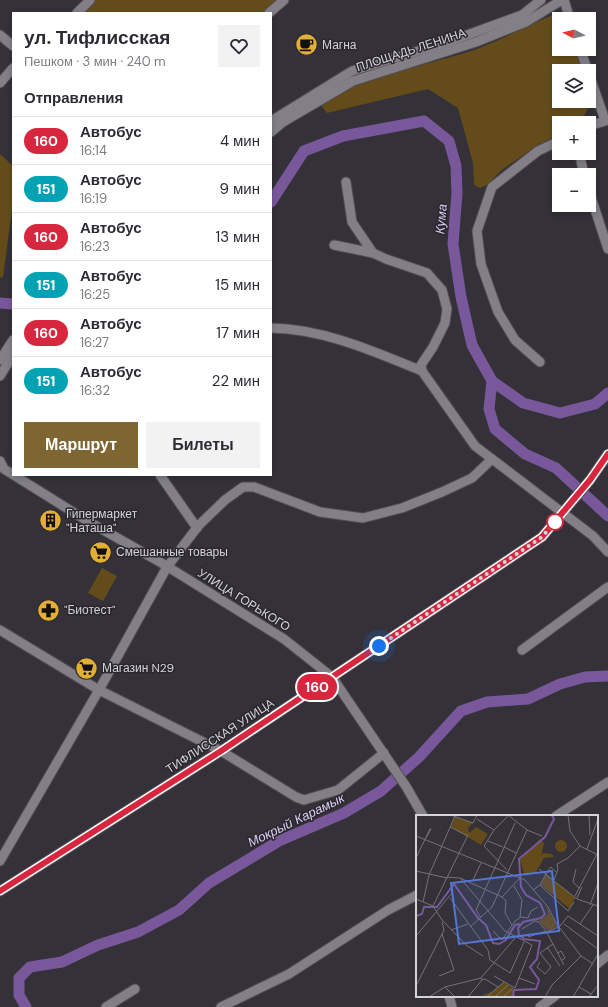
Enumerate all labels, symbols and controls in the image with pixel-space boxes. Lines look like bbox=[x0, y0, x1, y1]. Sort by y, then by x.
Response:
north arrow bbox=[552, 12, 596, 56]
map controls bbox=[552, 12, 596, 212]
text: ул. Тифлисская bbox=[24, 25, 170, 50]
button: heart bbox=[218, 25, 260, 67]
street label: ПЛОЩАДЬ ЛЕНИНА bbox=[354, 25, 468, 75]
cafe icon: Магна bbox=[293, 32, 319, 58]
place label: Магна bbox=[322, 37, 357, 53]
text: Пешком · 3 мин · 240 m bbox=[24, 53, 166, 70]
button: layers bbox=[552, 64, 596, 108]
text: Отправления bbox=[24, 88, 123, 108]
button: + bbox=[552, 116, 596, 160]
text: Автобус bbox=[80, 122, 142, 142]
text: 4 мин bbox=[220, 131, 260, 151]
text: 160 bbox=[34, 132, 58, 150]
text: 16:14 bbox=[80, 142, 107, 159]
button: − bbox=[552, 168, 596, 212]
text: Автобус bbox=[80, 170, 142, 190]
text: 9 мин bbox=[220, 179, 260, 199]
text: 151 bbox=[37, 180, 55, 198]
text: 16:19 bbox=[80, 190, 107, 207]
water label: Кума bbox=[431, 203, 451, 235]
text: Автобус bbox=[80, 218, 142, 238]
text: 13 мин bbox=[215, 227, 260, 247]
text: 160 bbox=[34, 228, 58, 246]
text: 16:23 bbox=[80, 238, 110, 255]
text: Автобус bbox=[80, 266, 142, 286]
text: 15 мин bbox=[215, 275, 260, 295]
text: 151 bbox=[37, 276, 55, 294]
text: 16:25 bbox=[80, 286, 110, 303]
text: Автобус bbox=[80, 314, 142, 334]
text: 17 мин bbox=[216, 323, 260, 343]
text: 160 bbox=[34, 324, 58, 342]
text: 16:27 bbox=[80, 334, 109, 351]
text: Автобус bbox=[80, 362, 142, 382]
text: 22 мин bbox=[212, 371, 260, 391]
text: 151 bbox=[37, 372, 55, 390]
text: 16:32 bbox=[80, 382, 110, 399]
button: Маршрут bbox=[24, 422, 138, 468]
button: Билеты bbox=[146, 422, 260, 468]
place label: Гипермаркет "Наташа" bbox=[66, 506, 138, 536]
building icon: Гипермаркет "Наташа" bbox=[38, 508, 64, 534]
unlabelled marker bbox=[546, 513, 564, 531]
supermarket icon: Смешанные товары bbox=[87, 539, 113, 565]
place label: Смешанные товары bbox=[116, 544, 228, 560]
street label: УЛИЦА ГОРЬКОГО bbox=[195, 565, 293, 635]
pharmacy icon: "Биотест" bbox=[35, 597, 61, 623]
place label: "Биотест" bbox=[64, 602, 116, 618]
your location bbox=[369, 636, 389, 656]
supermarket icon: Магазин N29 bbox=[74, 655, 100, 681]
place label: Магазин N29 bbox=[102, 660, 174, 676]
line badge: 160 bbox=[294, 674, 340, 700]
text: 160 bbox=[305, 678, 329, 696]
street label: ТИФЛИССКАЯ УЛИЦА bbox=[163, 695, 277, 777]
water label: Мокрый Карамык bbox=[245, 789, 348, 851]
inset map bbox=[416, 815, 598, 997]

